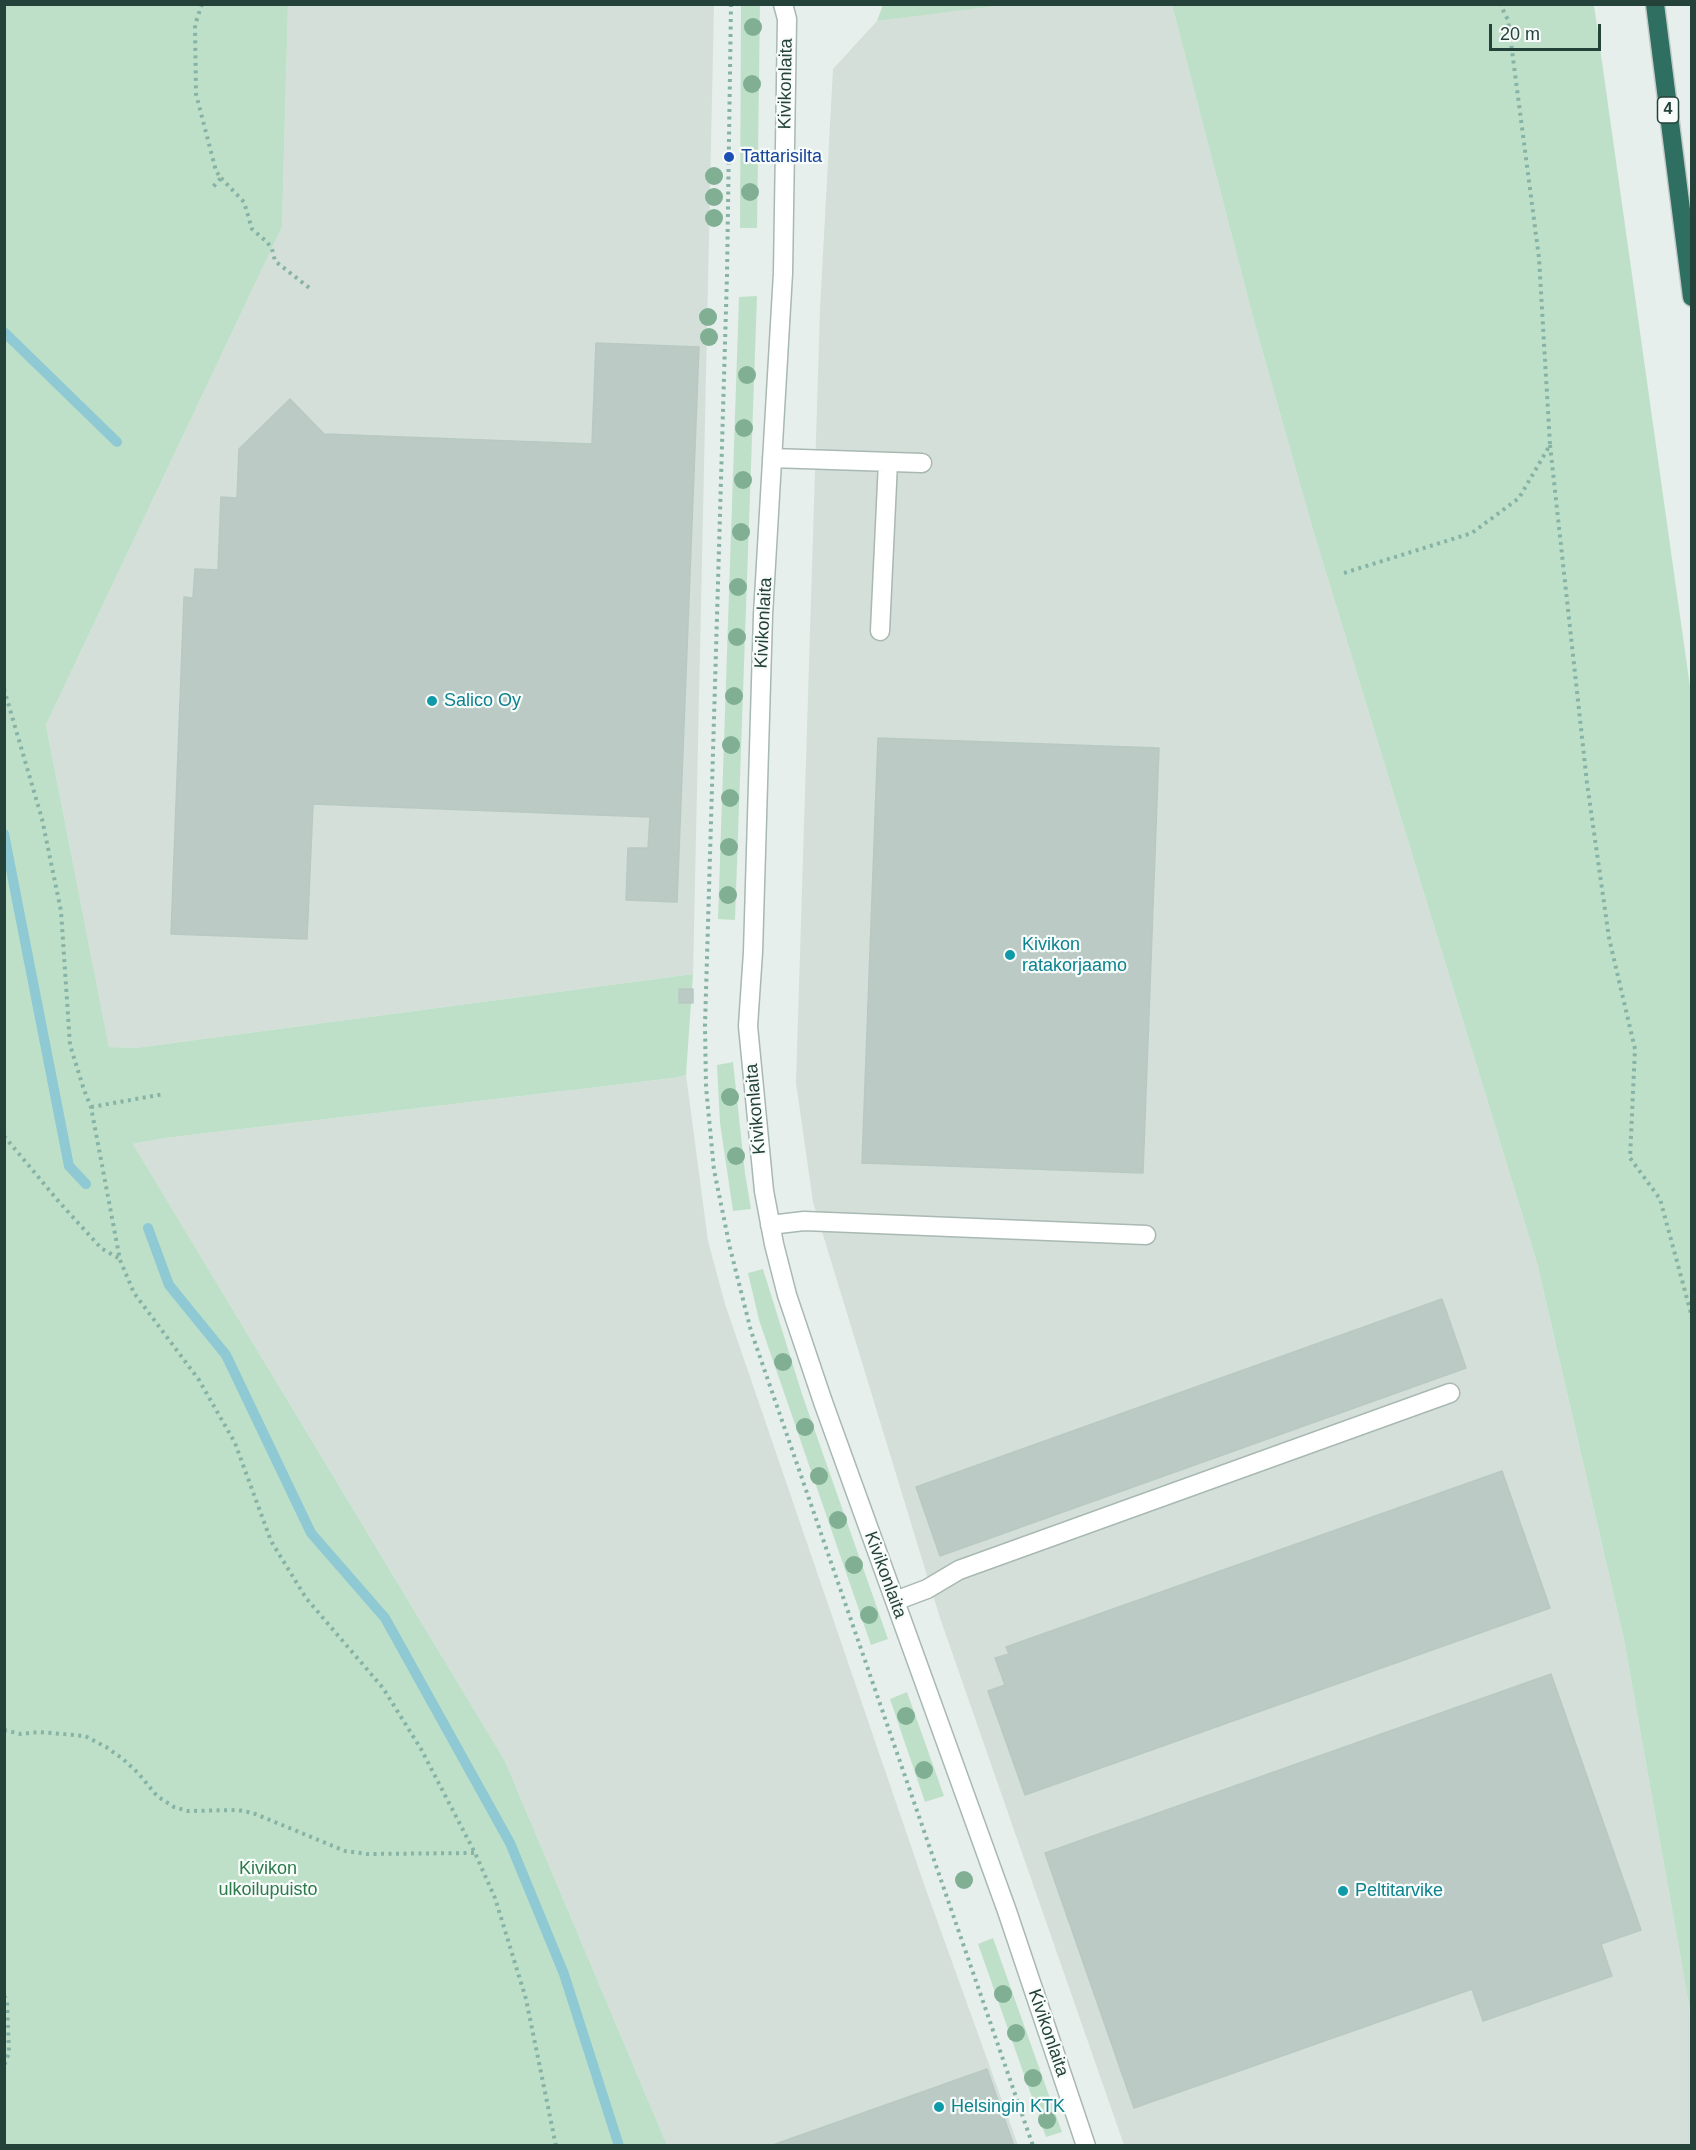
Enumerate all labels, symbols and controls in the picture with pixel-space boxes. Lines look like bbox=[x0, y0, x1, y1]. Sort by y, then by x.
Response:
scale bar bbox=[1492, 12, 1604, 50]
text: 20 m bbox=[1500, 24, 1540, 44]
street label: Kivikonlaita bbox=[774, 38, 798, 130]
road number: 4 bbox=[1658, 97, 1678, 123]
place label: Tattarisilta bbox=[741, 146, 822, 168]
marker: Tattarisilta bbox=[722, 150, 736, 164]
street label: Kivikonlaita bbox=[751, 577, 777, 669]
place label: Salico Oy bbox=[444, 690, 521, 712]
marker: Salico Oy bbox=[425, 694, 439, 708]
place label: Kivikon ratakorjaamo bbox=[1022, 934, 1127, 976]
marker: Kivikon ratakorjaamo bbox=[1003, 948, 1017, 962]
street label: Kivikonlaita bbox=[741, 1063, 771, 1155]
street label: Kivikonlaita bbox=[859, 1529, 911, 1621]
park label: Kivikon ulkoilupuisto bbox=[218, 1858, 318, 1900]
place label: Peltitarvike bbox=[1355, 1880, 1443, 1902]
marker: Peltitarvike bbox=[1336, 1884, 1350, 1898]
street label: Kivikonlaita bbox=[1023, 1986, 1073, 2080]
place label: Helsingin KTK bbox=[951, 2096, 1065, 2118]
marker: Helsingin KTK bbox=[932, 2100, 946, 2114]

